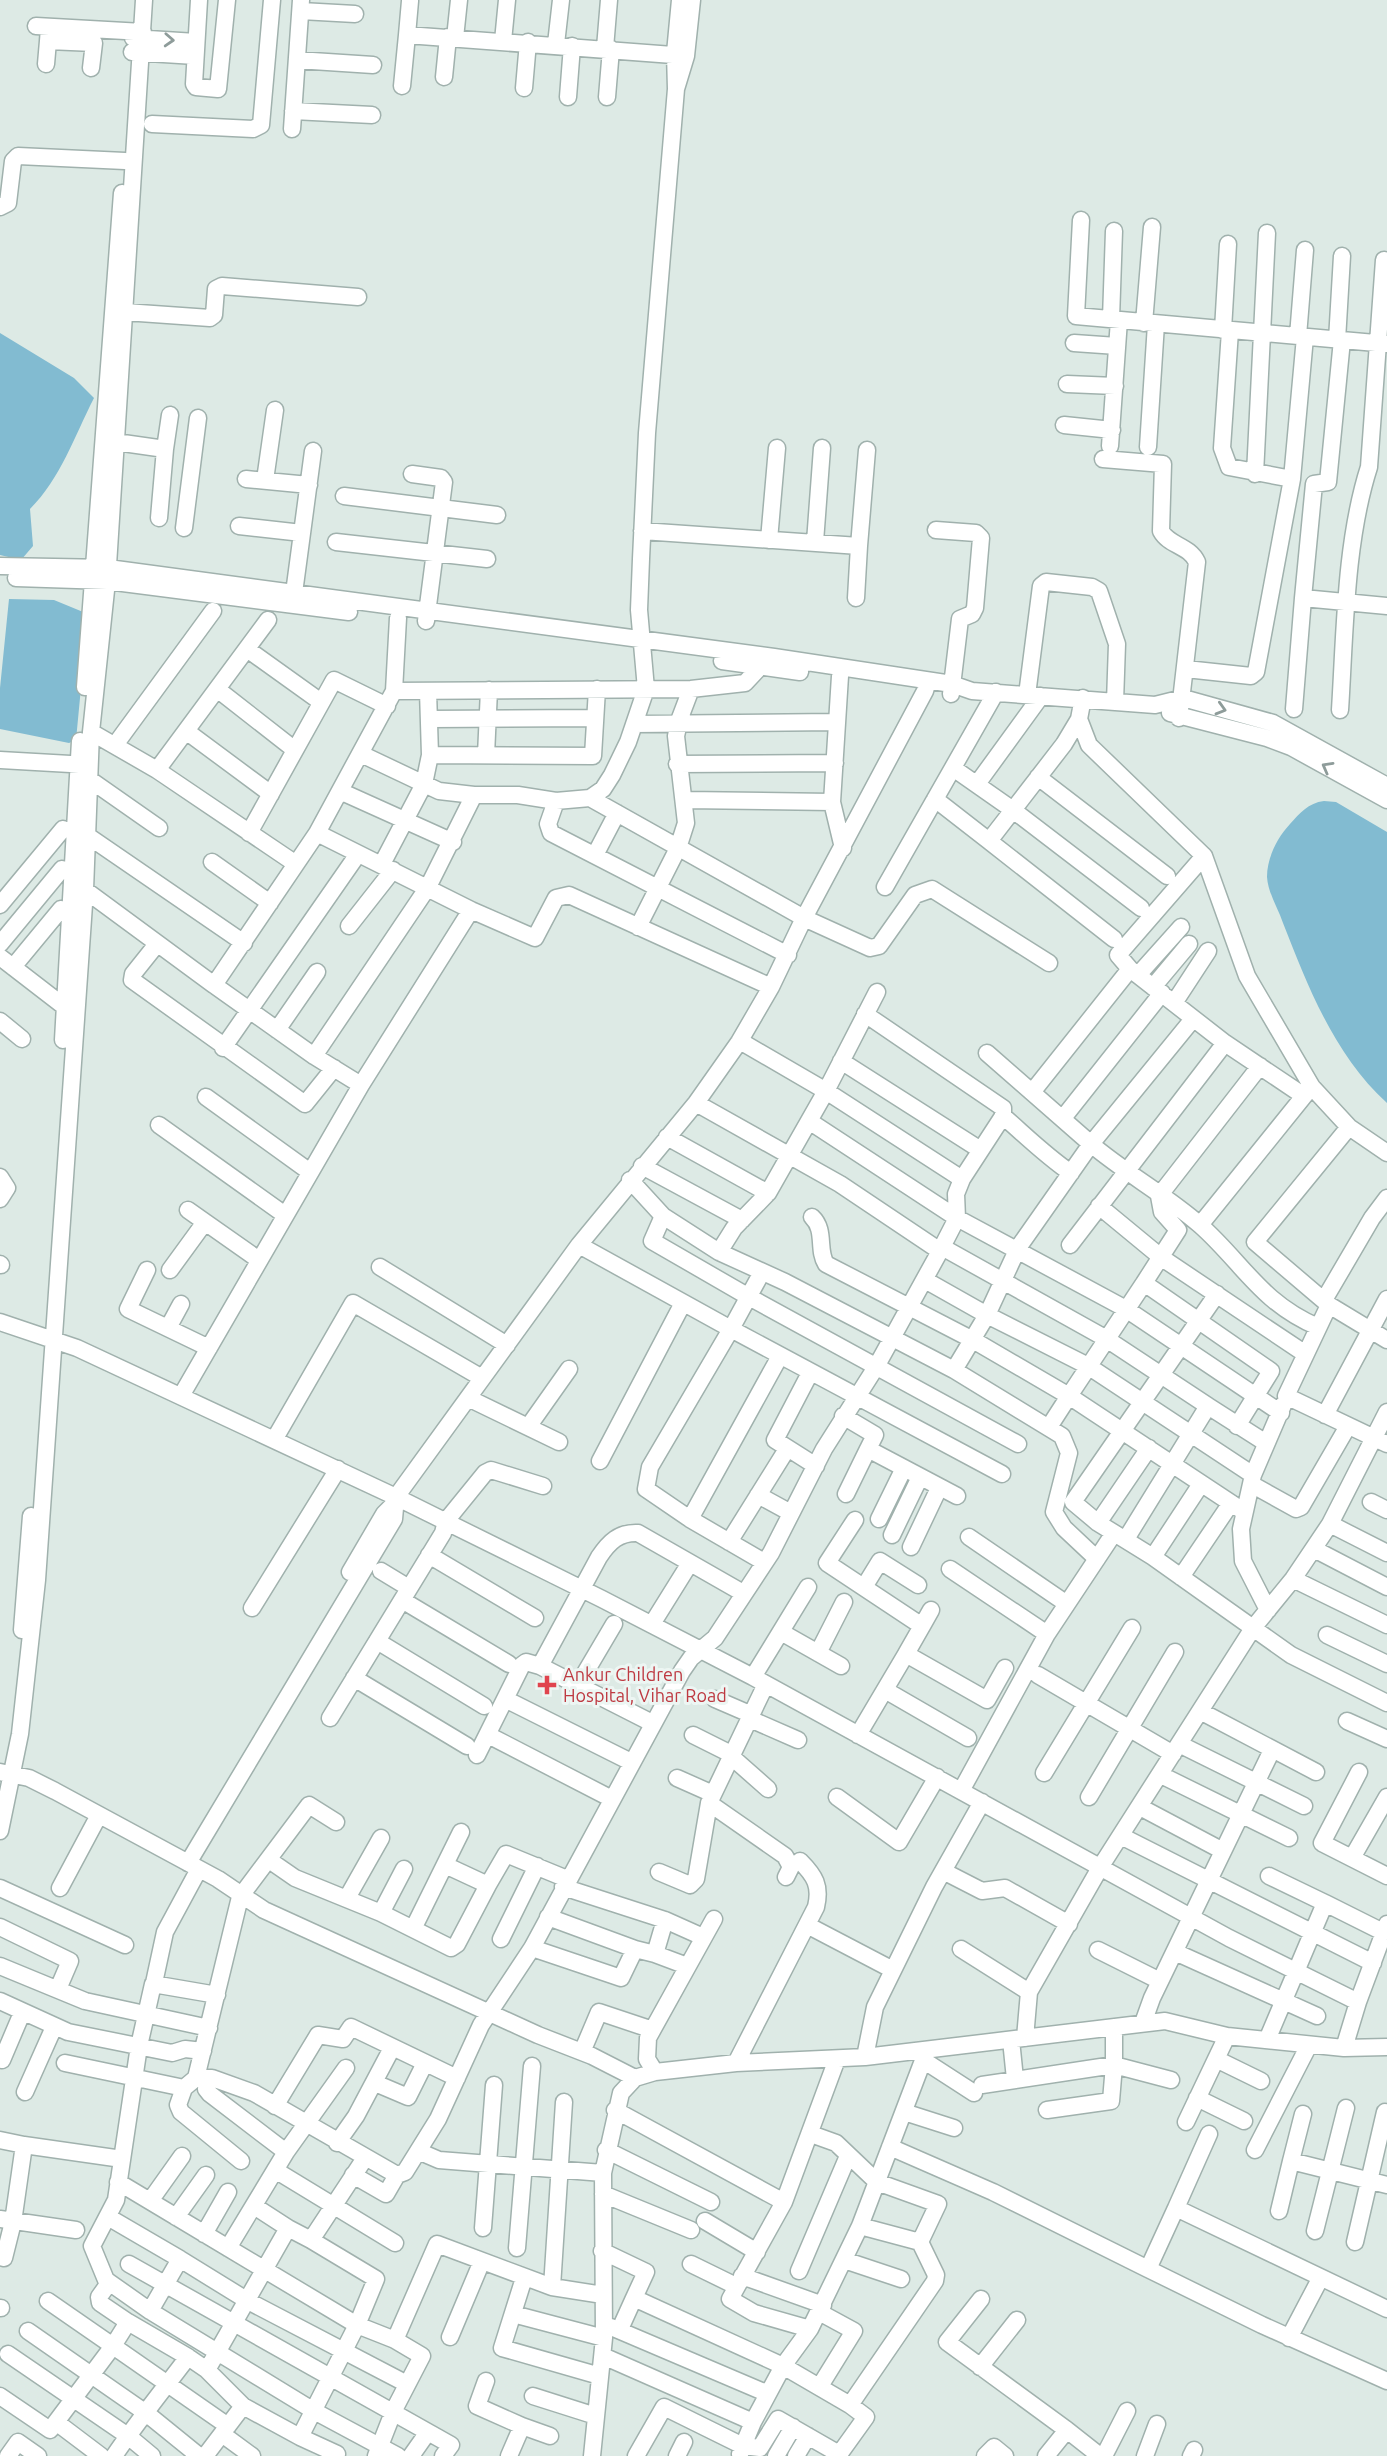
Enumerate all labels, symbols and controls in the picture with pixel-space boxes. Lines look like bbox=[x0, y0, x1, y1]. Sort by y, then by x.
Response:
one-way arrow bbox=[164, 33, 175, 48]
one-way arrow bbox=[1215, 700, 1227, 715]
one-way arrow bbox=[1322, 762, 1334, 776]
place label: Ankur Children Hospital, Vihar Road bbox=[563, 1664, 727, 1705]
marker: Ankur Children Hospital, Vihar Road bbox=[537, 1675, 557, 1695]

